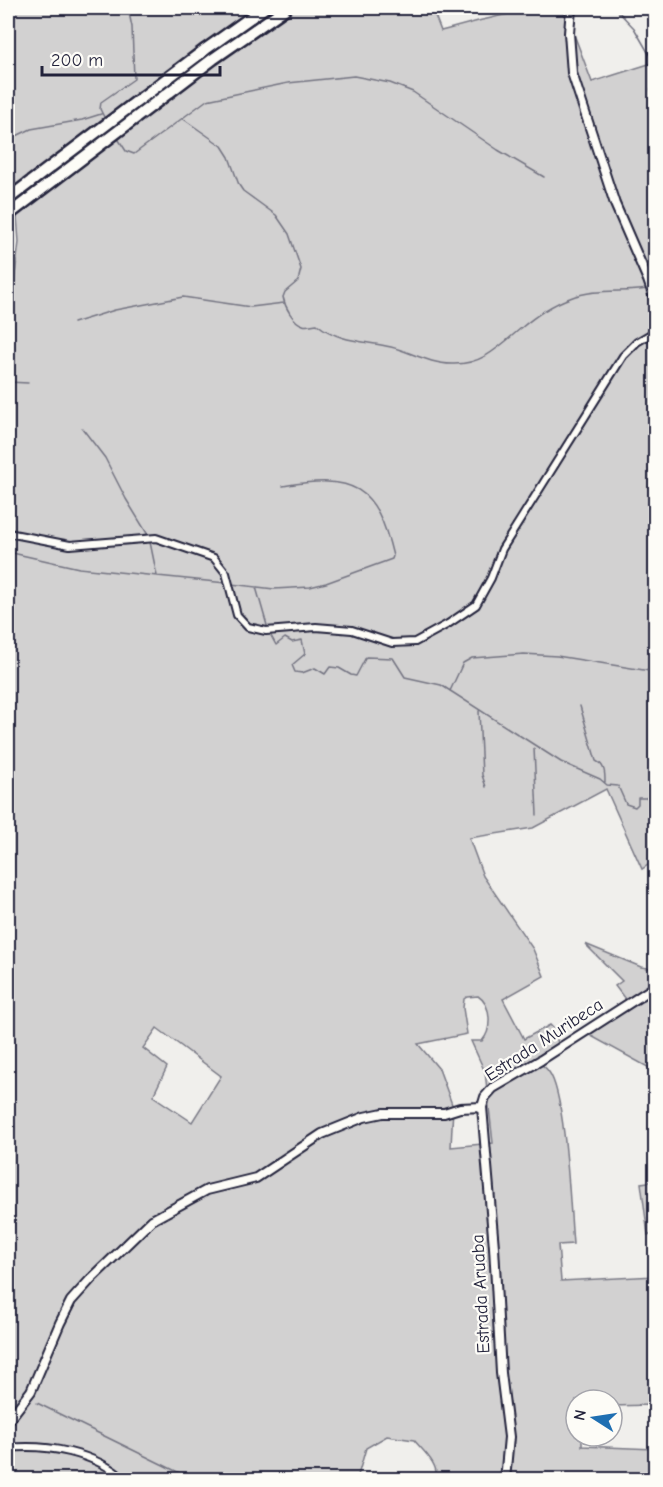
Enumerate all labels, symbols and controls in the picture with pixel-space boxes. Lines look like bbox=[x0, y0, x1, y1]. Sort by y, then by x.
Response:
scale bar bbox=[42, 39, 220, 77]
text: 200 m bbox=[51, 50, 103, 71]
street label: Estrada Muribeca bbox=[481, 994, 607, 1086]
street label: Estrada Aruaba bbox=[467, 1234, 495, 1354]
north arrow bbox=[564, 1388, 624, 1448]
text: N bbox=[570, 1408, 590, 1422]

